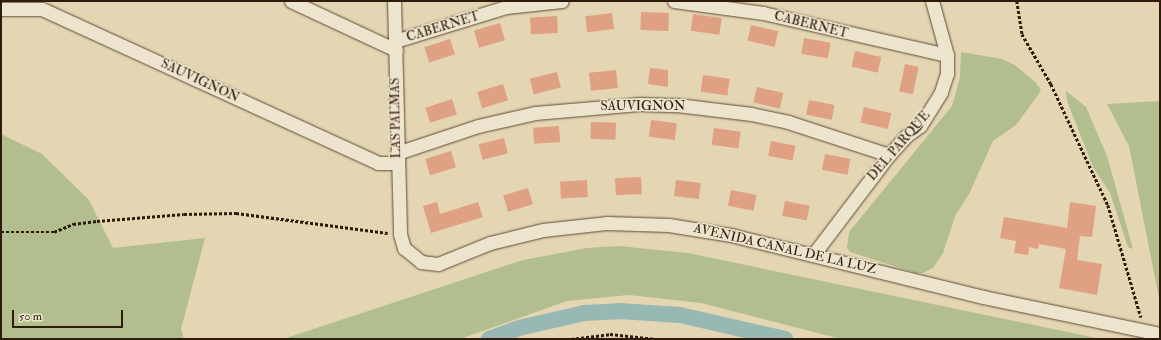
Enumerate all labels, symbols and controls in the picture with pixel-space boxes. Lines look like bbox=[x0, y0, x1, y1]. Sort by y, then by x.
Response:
street label: CABERNET bbox=[405, 8, 481, 46]
street label: CABERNET bbox=[772, 8, 850, 42]
street label: SAUVIGNON bbox=[158, 56, 242, 106]
street label: LAS PALMAS bbox=[387, 77, 405, 159]
street label: SAUVIGNON bbox=[601, 98, 685, 114]
street label: DEL PARQUE bbox=[864, 108, 934, 184]
street label: AVENIDA CANAL DE LA LUZ bbox=[692, 220, 878, 278]
scale bar bbox=[14, 302, 125, 328]
text: 50 m bbox=[19, 309, 42, 324]

